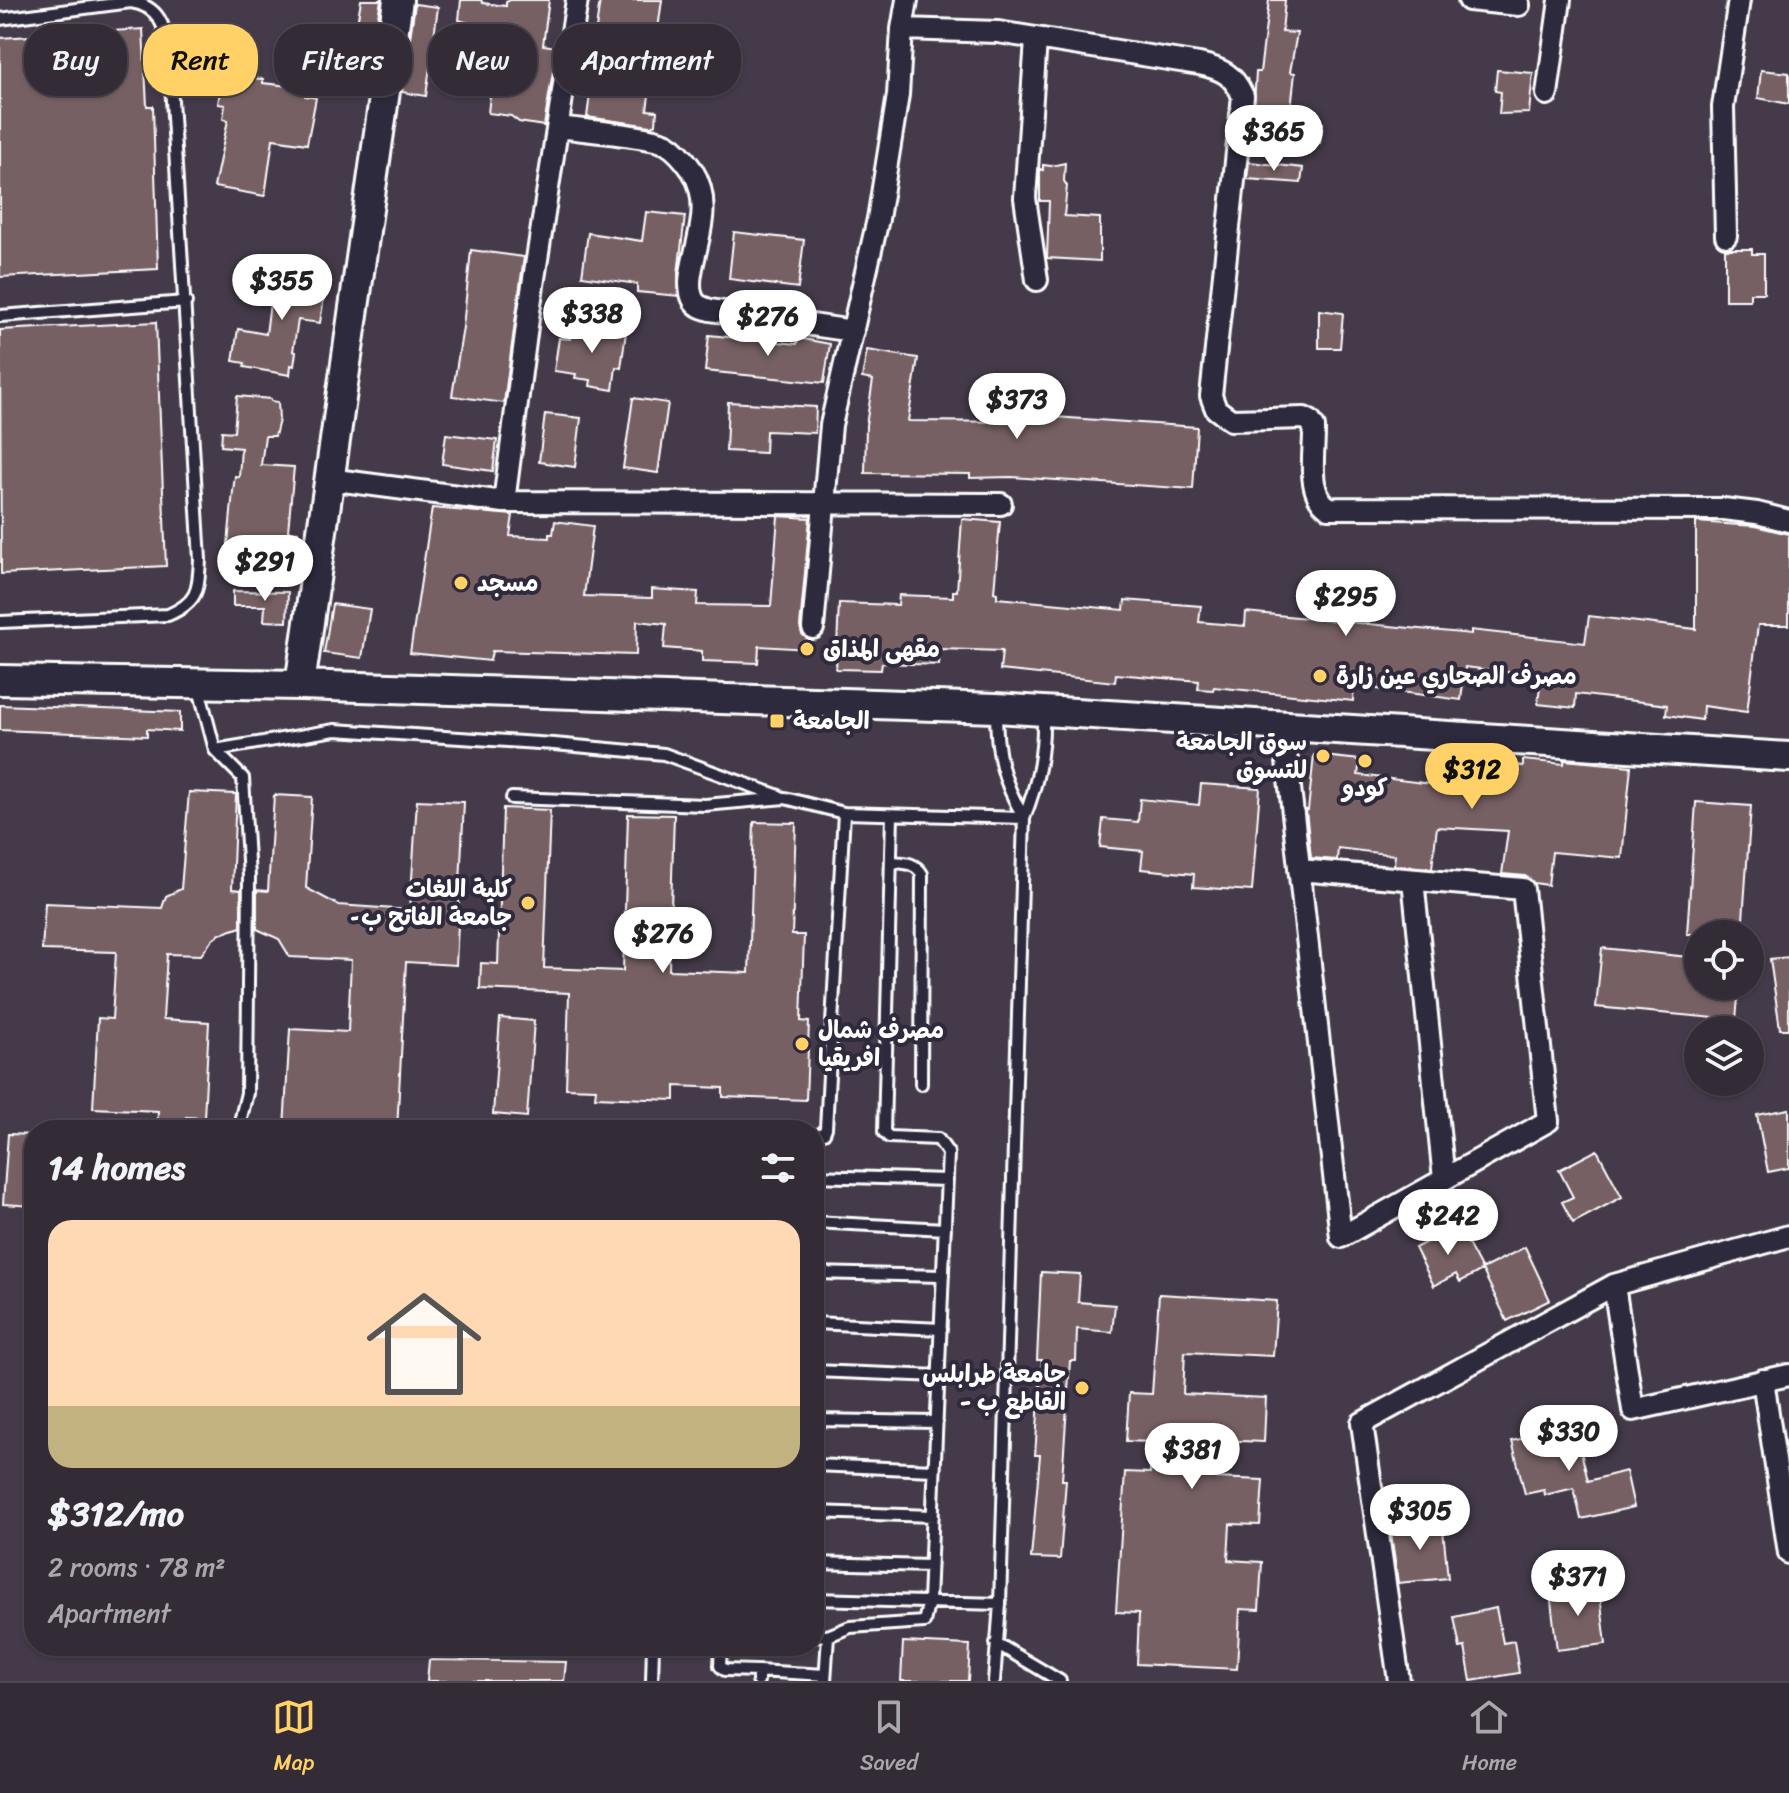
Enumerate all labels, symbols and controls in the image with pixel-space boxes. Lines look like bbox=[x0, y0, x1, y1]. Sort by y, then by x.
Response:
chip: Buy bbox=[24, 24, 127, 96]
chip: Rent bbox=[143, 24, 258, 96]
chip: Filters bbox=[274, 24, 412, 96]
chip: New bbox=[428, 24, 537, 96]
chip: Apartment bbox=[553, 24, 741, 96]
pin: $365 bbox=[1227, 105, 1321, 173]
text: $365 bbox=[1243, 108, 1305, 154]
pin: $355 bbox=[235, 254, 329, 322]
text: $355 bbox=[250, 257, 314, 303]
pin: $338 bbox=[545, 287, 639, 355]
text: $338 bbox=[561, 290, 623, 336]
pin: $276 bbox=[721, 290, 815, 358]
text: $276 bbox=[737, 293, 799, 339]
pin: $373 bbox=[970, 373, 1064, 441]
text: $373 bbox=[987, 376, 1047, 422]
pin: $291 bbox=[218, 535, 312, 603]
text: $291 bbox=[235, 538, 295, 584]
place label: مسجد bbox=[477, 562, 539, 604]
pin: $295 bbox=[1299, 570, 1393, 638]
text: $295 bbox=[1314, 573, 1378, 619]
marker: مسجد bbox=[452, 574, 470, 592]
place label: مقهى المذاق bbox=[823, 628, 940, 670]
marker: مقهى المذاق bbox=[798, 640, 816, 658]
place label: مصرف الصحاري عين زارة bbox=[1336, 655, 1577, 697]
marker: مصرف الصحاري عين زارة bbox=[1311, 667, 1329, 685]
place label: الجامعة bbox=[793, 700, 870, 742]
marker: الجامعة bbox=[768, 712, 786, 730]
place label: سوق الجامعة للتسوق bbox=[1176, 721, 1307, 791]
pin: $312 bbox=[1425, 743, 1519, 811]
text: $312 bbox=[1443, 746, 1501, 792]
marker: سوق الجامعة للتسوق bbox=[1314, 747, 1332, 765]
marker: كودو bbox=[1356, 752, 1374, 770]
place label: كودو bbox=[1340, 767, 1388, 809]
place label: كلية اللغات -جامعة الفاتح ب bbox=[350, 868, 512, 938]
marker: كلية اللغات -جامعة الفاتح ب bbox=[519, 894, 537, 912]
pin: $276 bbox=[616, 907, 710, 975]
text: $276 bbox=[632, 910, 694, 956]
map controls bbox=[1684, 920, 1764, 1096]
button: locate bbox=[1684, 920, 1764, 1000]
place label: مصرف شمال افريقيا bbox=[818, 1009, 944, 1079]
button: layers bbox=[1684, 1016, 1764, 1096]
marker: مصرف شمال افريقيا bbox=[793, 1035, 811, 1053]
text: 14 homes bbox=[48, 1138, 185, 1198]
icon: filters bbox=[756, 1146, 800, 1190]
pin: $242 bbox=[1401, 1189, 1495, 1257]
text: $242 bbox=[1416, 1192, 1480, 1238]
icon: home bbox=[352, 1272, 496, 1416]
place label: جامعة طرابلس - القاطع ب bbox=[922, 1353, 1066, 1423]
marker: جامعة طرابلس - القاطع ب bbox=[1073, 1379, 1091, 1397]
pin: $330 bbox=[1522, 1405, 1616, 1473]
text: $330 bbox=[1538, 1408, 1600, 1454]
pin: $381 bbox=[1145, 1423, 1239, 1491]
text: $381 bbox=[1163, 1426, 1221, 1472]
text: $312/mo bbox=[48, 1484, 184, 1544]
pin: $305 bbox=[1373, 1484, 1467, 1552]
text: $305 bbox=[1388, 1487, 1452, 1533]
text: 2 rooms · 78 m² bbox=[48, 1544, 225, 1590]
pin: $371 bbox=[1531, 1550, 1625, 1618]
text: $371 bbox=[1549, 1553, 1607, 1599]
text: Apartment bbox=[48, 1590, 171, 1636]
tab: Map bbox=[272, 1695, 316, 1782]
tab: Saved bbox=[860, 1695, 918, 1782]
tab: Home bbox=[1462, 1695, 1517, 1782]

